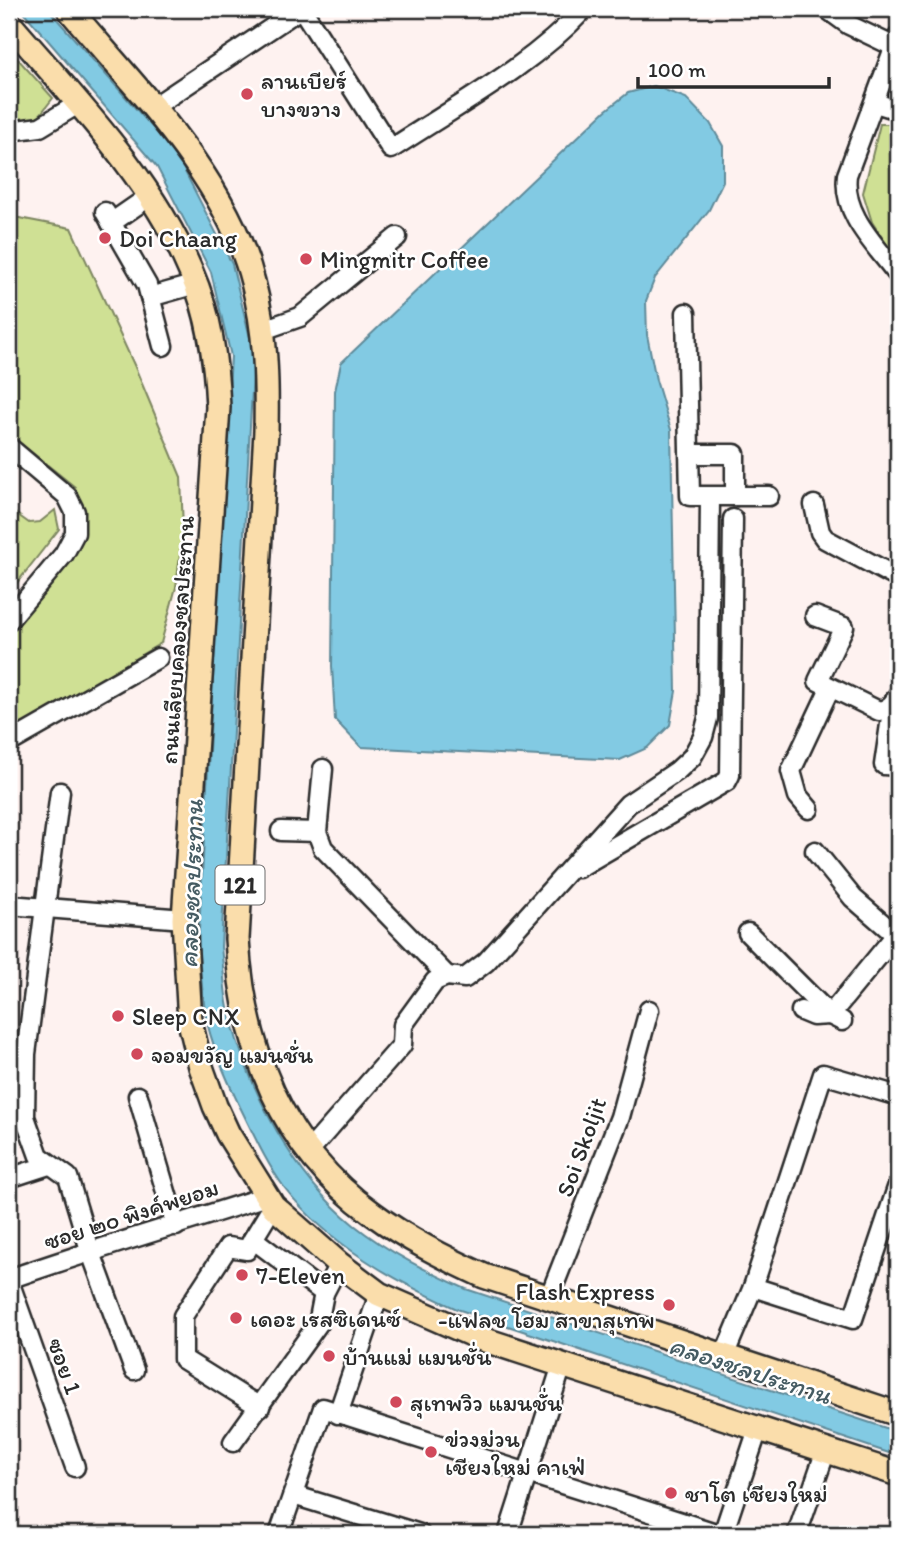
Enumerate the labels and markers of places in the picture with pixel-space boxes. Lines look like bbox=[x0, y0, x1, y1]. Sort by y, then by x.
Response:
place label: ลานเบียร์ บางขวาง bbox=[261, 66, 347, 123]
marker: ลานเบียร์ บางขวาง bbox=[239, 86, 255, 102]
place label: Doi Chaang bbox=[119, 224, 238, 253]
marker: Doi Chaang bbox=[97, 230, 113, 246]
place label: Mingmitr Coffee bbox=[320, 245, 489, 274]
marker: Mingmitr Coffee bbox=[298, 251, 314, 267]
place label: Sleep CNX bbox=[132, 1002, 239, 1031]
marker: Sleep CNX bbox=[110, 1008, 126, 1024]
place label: จอมขวัญ แมนชั่น bbox=[151, 1039, 313, 1069]
marker: จอมขวัญ แมนชั่น bbox=[129, 1046, 145, 1062]
place label: 7-Eleven bbox=[256, 1261, 346, 1290]
marker: 7-Eleven bbox=[234, 1267, 250, 1283]
place label: Flash Express -แฟลช โฮม สาขาสุเทพ bbox=[438, 1277, 655, 1336]
marker: Flash Express -แฟลช โฮม สาขาสุเทพ bbox=[661, 1297, 677, 1313]
place label: เดอะ เรสซิเดนซ์ bbox=[250, 1304, 401, 1333]
marker: เดอะ เรสซิเดนซ์ bbox=[228, 1310, 244, 1326]
place label: บ้านแม่ แมนชั่น bbox=[343, 1341, 492, 1371]
marker: บ้านแม่ แมนชั่น bbox=[321, 1348, 337, 1364]
place label: สุเทพวิว แมนชั่น bbox=[410, 1387, 563, 1419]
marker: สุเทพวิว แมนชั่น bbox=[388, 1394, 404, 1410]
place label: ข่วงม่วน เชียงใหม่ คาเฟ่ bbox=[445, 1424, 585, 1481]
marker: ข่วงม่วน เชียงใหม่ คาเฟ่ bbox=[423, 1444, 439, 1460]
place label: ชาโต เชียงใหม่ bbox=[685, 1479, 828, 1508]
marker: ชาโต เชียงใหม่ bbox=[663, 1485, 679, 1501]

